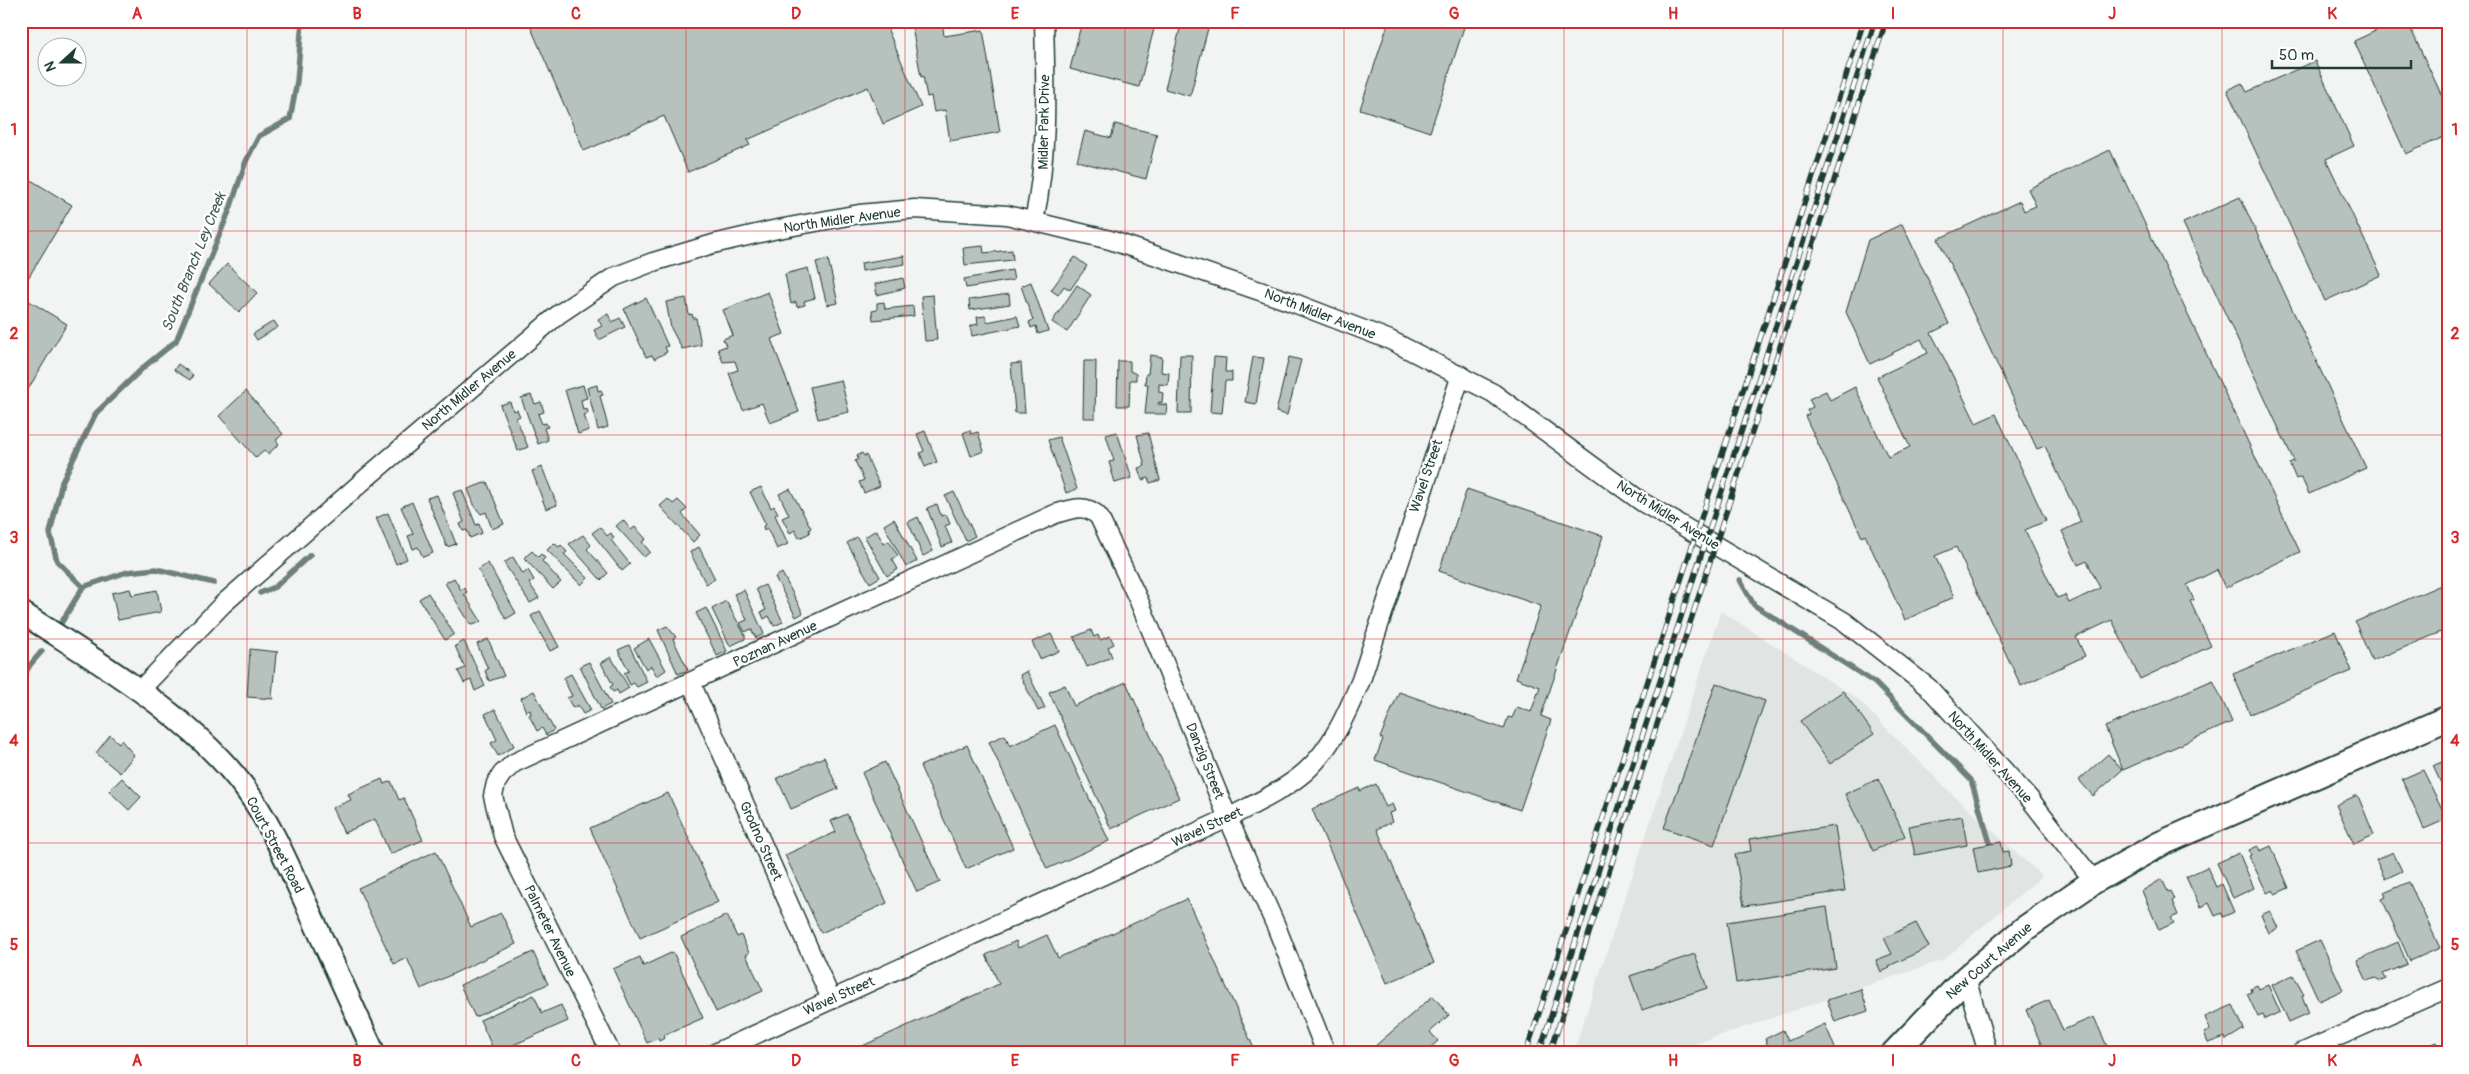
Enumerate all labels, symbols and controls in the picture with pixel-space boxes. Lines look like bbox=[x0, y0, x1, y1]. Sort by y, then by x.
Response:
text: A bbox=[132, 4, 143, 24]
text: B bbox=[352, 4, 362, 24]
text: C bbox=[571, 4, 581, 24]
text: D bbox=[791, 4, 801, 24]
text: E bbox=[1011, 4, 1020, 24]
text: F bbox=[1230, 4, 1240, 24]
text: G bbox=[1449, 4, 1460, 24]
text: H bbox=[1668, 4, 1678, 24]
text: I bbox=[1891, 4, 1895, 24]
text: J bbox=[2108, 4, 2116, 24]
text: K bbox=[2327, 4, 2337, 24]
north arrow bbox=[38, 38, 88, 88]
scale bar bbox=[2272, 38, 2410, 70]
text: 50 m bbox=[2279, 46, 2314, 65]
text: N bbox=[41, 59, 60, 74]
street label: Midler Park Drive bbox=[1035, 74, 1053, 170]
text: 1 bbox=[11, 120, 17, 140]
text: 1 bbox=[2452, 120, 2458, 140]
water label: South Branch Ley Creek bbox=[157, 188, 231, 334]
street label: North Midler Avenue bbox=[782, 203, 902, 237]
street label: North Midler Avenue bbox=[1262, 285, 1378, 343]
text: 2 bbox=[10, 324, 19, 344]
text: 2 bbox=[2451, 324, 2460, 344]
street label: North Midler Avenue bbox=[418, 346, 520, 434]
street label: Wavel Street bbox=[1406, 437, 1447, 515]
street label: North Midler Avenue bbox=[1613, 477, 1723, 554]
text: 3 bbox=[10, 528, 19, 548]
text: 3 bbox=[2451, 528, 2460, 548]
street label: Poznan Avenue bbox=[730, 617, 820, 671]
street label: North Midler Avenue bbox=[1944, 707, 2036, 807]
street label: Danzig Street bbox=[1182, 720, 1228, 802]
text: 4 bbox=[9, 731, 19, 751]
text: 4 bbox=[2450, 731, 2460, 751]
street label: Court Street Road bbox=[242, 794, 308, 896]
street label: Grodno Street bbox=[736, 799, 786, 884]
street label: Wavel Street bbox=[1169, 803, 1245, 851]
street label: Palmeter Avenue bbox=[520, 882, 580, 980]
street label: New Court Avenue bbox=[1942, 919, 2036, 1003]
text: 5 bbox=[10, 935, 19, 955]
text: 5 bbox=[2451, 935, 2460, 955]
street label: Wavel Street bbox=[801, 973, 877, 1019]
text: A bbox=[132, 1051, 143, 1071]
text: B bbox=[352, 1051, 362, 1071]
text: C bbox=[571, 1051, 581, 1071]
text: D bbox=[791, 1051, 801, 1071]
text: E bbox=[1011, 1051, 1020, 1071]
text: F bbox=[1230, 1051, 1240, 1071]
text: G bbox=[1449, 1051, 1460, 1071]
text: H bbox=[1668, 1051, 1678, 1071]
text: I bbox=[1891, 1051, 1895, 1071]
text: J bbox=[2108, 1051, 2116, 1071]
text: K bbox=[2327, 1051, 2337, 1071]

